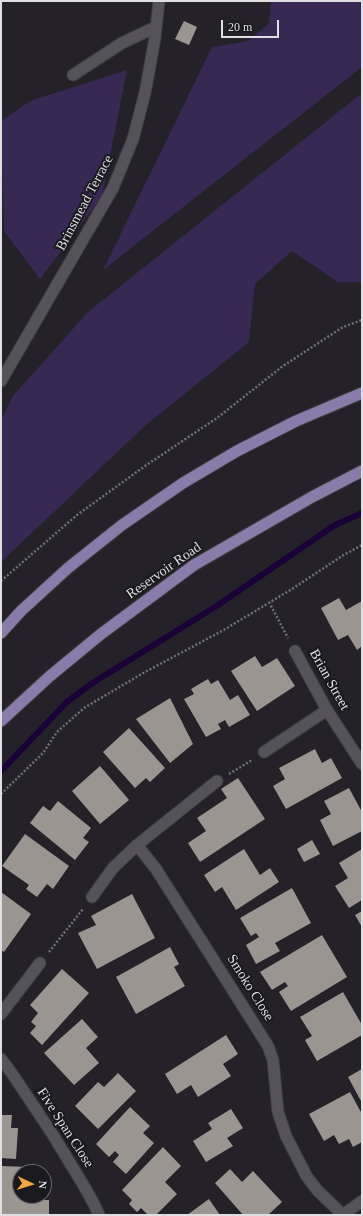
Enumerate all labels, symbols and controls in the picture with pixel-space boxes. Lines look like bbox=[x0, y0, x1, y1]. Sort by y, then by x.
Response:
scale bar bbox=[223, 12, 281, 38]
text: 20 m bbox=[228, 20, 252, 34]
street label: Brinsmead Terrace bbox=[53, 152, 117, 254]
street label: Reservoir Road bbox=[123, 539, 205, 603]
street label: Brian Street bbox=[305, 647, 353, 713]
street label: Smoko Close bbox=[223, 952, 277, 1024]
street label: Five Span Close bbox=[33, 1085, 97, 1171]
north arrow bbox=[12, 1164, 52, 1204]
text: N bbox=[37, 1180, 49, 1189]

